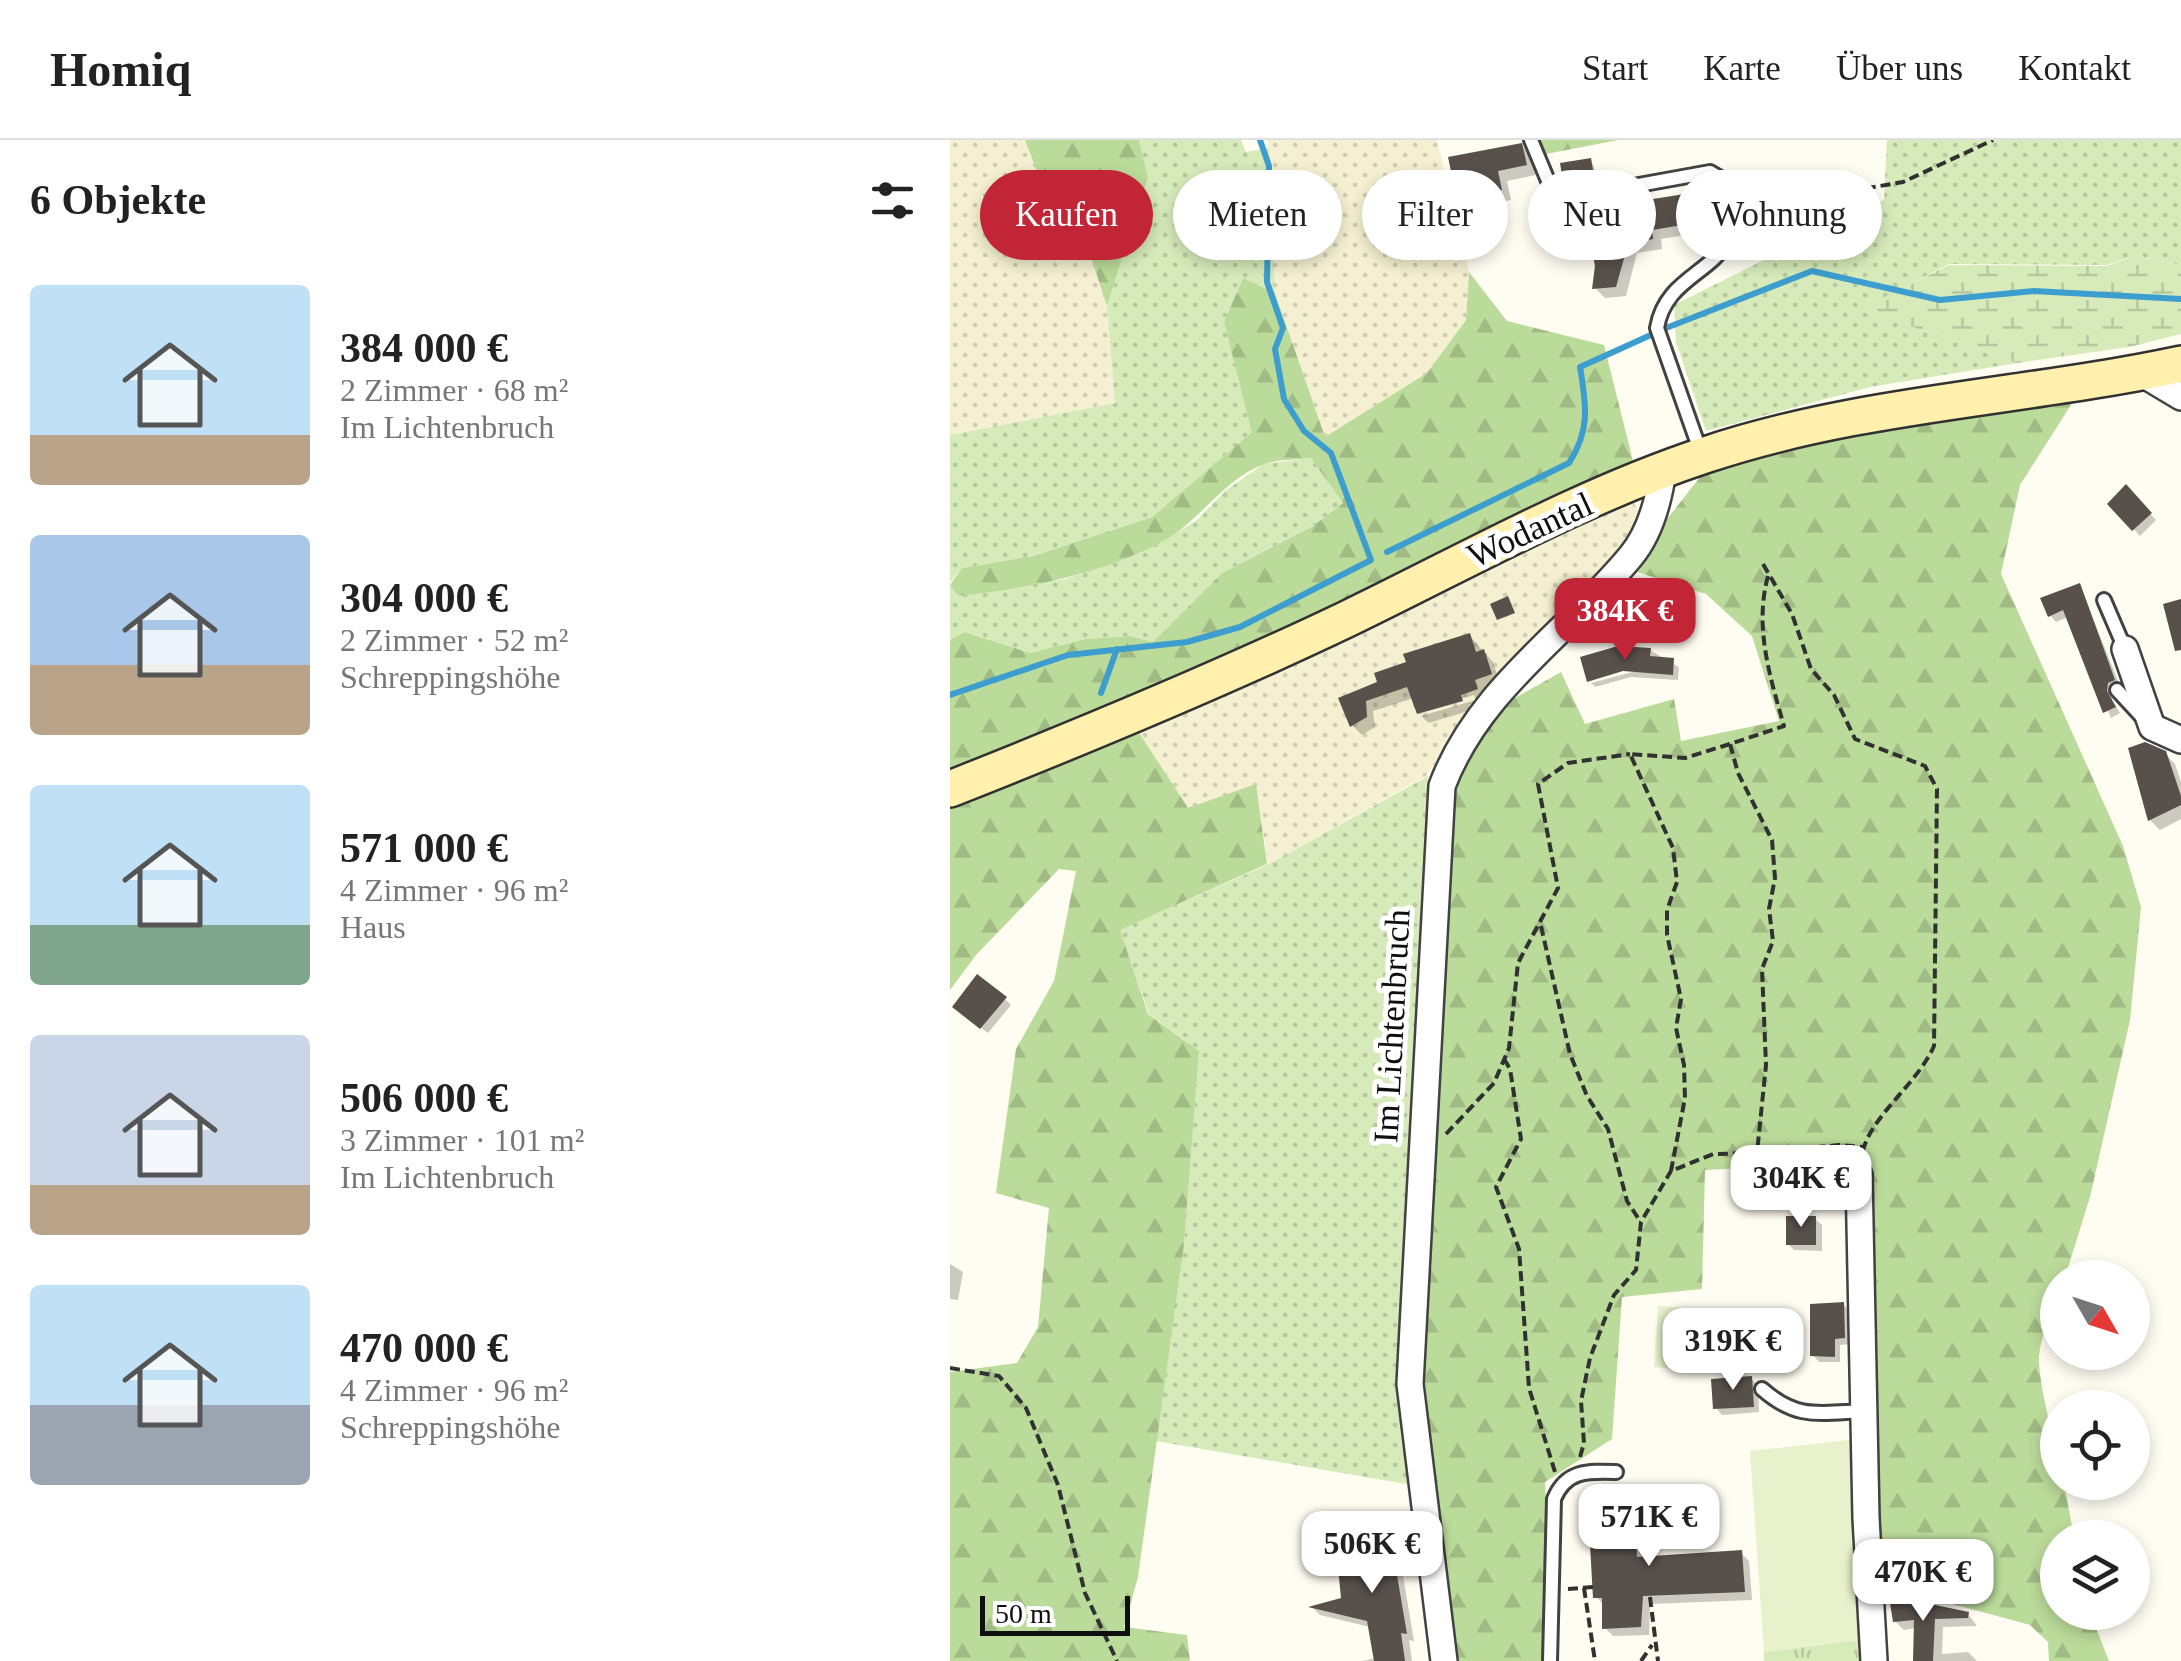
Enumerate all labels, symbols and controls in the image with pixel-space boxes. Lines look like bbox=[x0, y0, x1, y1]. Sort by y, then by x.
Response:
text: Homiq bbox=[50, 43, 191, 96]
text: Start bbox=[1582, 49, 1648, 88]
text: Karte bbox=[1703, 49, 1781, 88]
text: Über uns bbox=[1836, 49, 1963, 88]
text: Kontakt bbox=[2018, 49, 2131, 88]
chip: Kaufen bbox=[980, 170, 1153, 260]
chip: Mieten bbox=[1173, 170, 1342, 260]
chip: Filter bbox=[1362, 170, 1508, 260]
chip: Neu bbox=[1528, 170, 1656, 260]
chip: Wohnung bbox=[1676, 170, 1882, 260]
icon: filters bbox=[865, 173, 920, 228]
text: 6 Objekte bbox=[30, 177, 206, 223]
icon: home bbox=[110, 325, 230, 445]
text: 384 000 € bbox=[340, 325, 508, 371]
text: 2 Zimmer · 68 m² bbox=[340, 372, 568, 408]
text: Im Lichtenbruch bbox=[340, 409, 554, 445]
street label: Wodantal bbox=[1461, 484, 1599, 576]
icon: home bbox=[110, 575, 230, 695]
text: 304 000 € bbox=[340, 575, 508, 621]
pin: 384K € bbox=[1544, 578, 1706, 663]
text: 384K € bbox=[1577, 592, 1673, 628]
text: 2 Zimmer · 52 m² bbox=[340, 622, 568, 658]
text: Schreppingshöhe bbox=[340, 659, 560, 695]
icon: home bbox=[110, 825, 230, 945]
text: 571 000 € bbox=[340, 825, 508, 871]
text: 4 Zimmer · 96 m² bbox=[340, 872, 568, 908]
street label: Im Lichtenbruch bbox=[1366, 908, 1418, 1144]
text: Haus bbox=[340, 909, 406, 945]
icon: home bbox=[110, 1075, 230, 1195]
text: 506 000 € bbox=[340, 1075, 508, 1121]
text: 3 Zimmer · 101 m² bbox=[340, 1122, 584, 1158]
pin: 304K € bbox=[1720, 1145, 1882, 1230]
text: Im Lichtenbruch bbox=[340, 1159, 554, 1195]
text: 304K € bbox=[1753, 1159, 1849, 1195]
north arrow bbox=[2040, 1260, 2150, 1370]
map controls bbox=[2040, 1260, 2150, 1630]
pin: 319K € bbox=[1652, 1308, 1814, 1393]
text: 319K € bbox=[1685, 1322, 1781, 1358]
icon: home bbox=[110, 1325, 230, 1445]
text: 470 000 € bbox=[340, 1325, 508, 1371]
text: 4 Zimmer · 96 m² bbox=[340, 1372, 568, 1408]
button: locate bbox=[2040, 1390, 2150, 1500]
text: Schreppingshöhe bbox=[340, 1409, 560, 1445]
pin: 571K € bbox=[1568, 1484, 1730, 1569]
text: 571K € bbox=[1601, 1498, 1697, 1534]
pin: 506K € bbox=[1291, 1511, 1453, 1596]
button: layers bbox=[2040, 1520, 2150, 1630]
text: 506K € bbox=[1324, 1525, 1420, 1561]
pin: 470K € bbox=[1842, 1539, 2004, 1624]
text: 470K € bbox=[1875, 1553, 1971, 1589]
scale bar bbox=[980, 1591, 1130, 1636]
text: 50 m bbox=[995, 1598, 1052, 1629]

